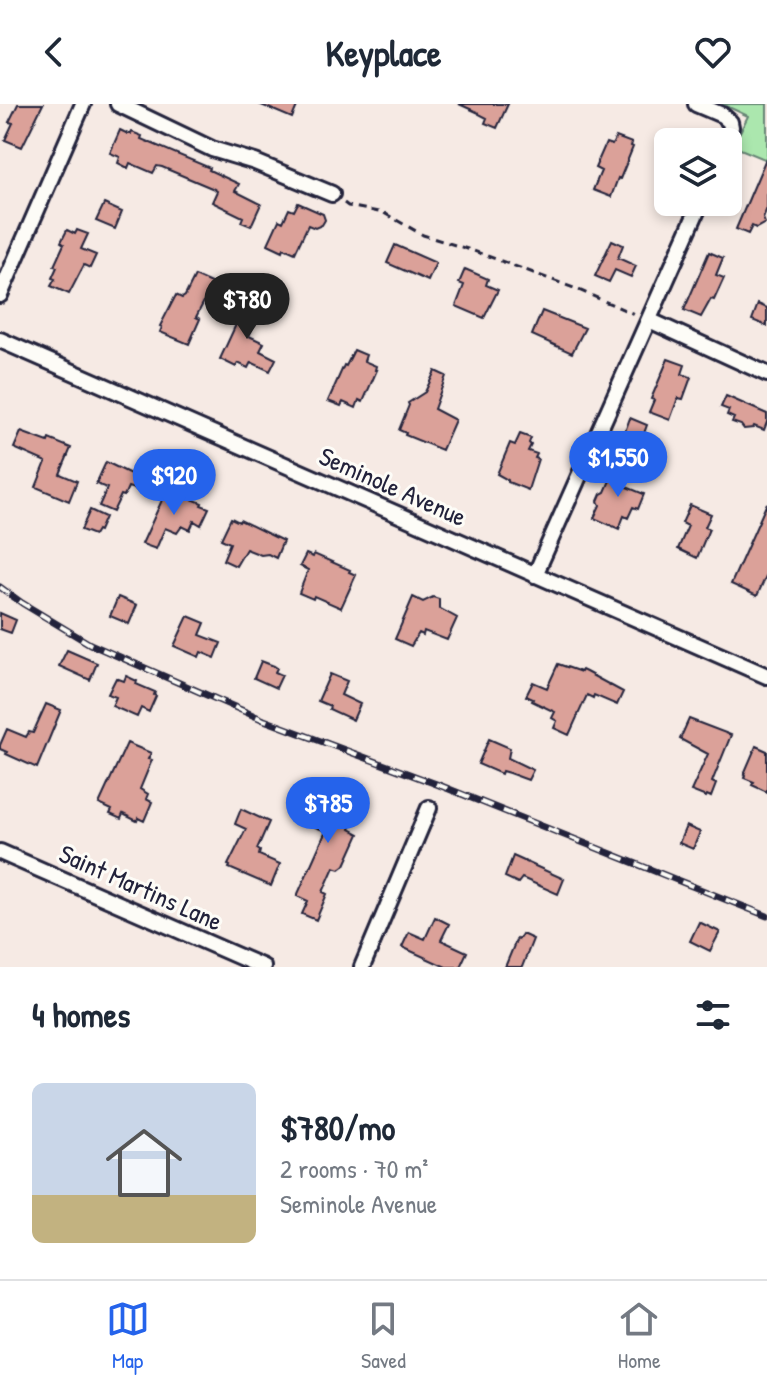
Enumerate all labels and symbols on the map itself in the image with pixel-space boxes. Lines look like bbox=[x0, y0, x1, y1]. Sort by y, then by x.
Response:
pin: $780 bbox=[200, 273, 294, 341]
pin: $1,550 bbox=[553, 431, 683, 499]
street label: Seminole Avenue bbox=[314, 438, 472, 534]
pin: $920 bbox=[127, 449, 221, 517]
pin: $785 bbox=[281, 777, 375, 845]
street label: Saint Martins Lane bbox=[54, 835, 228, 939]

